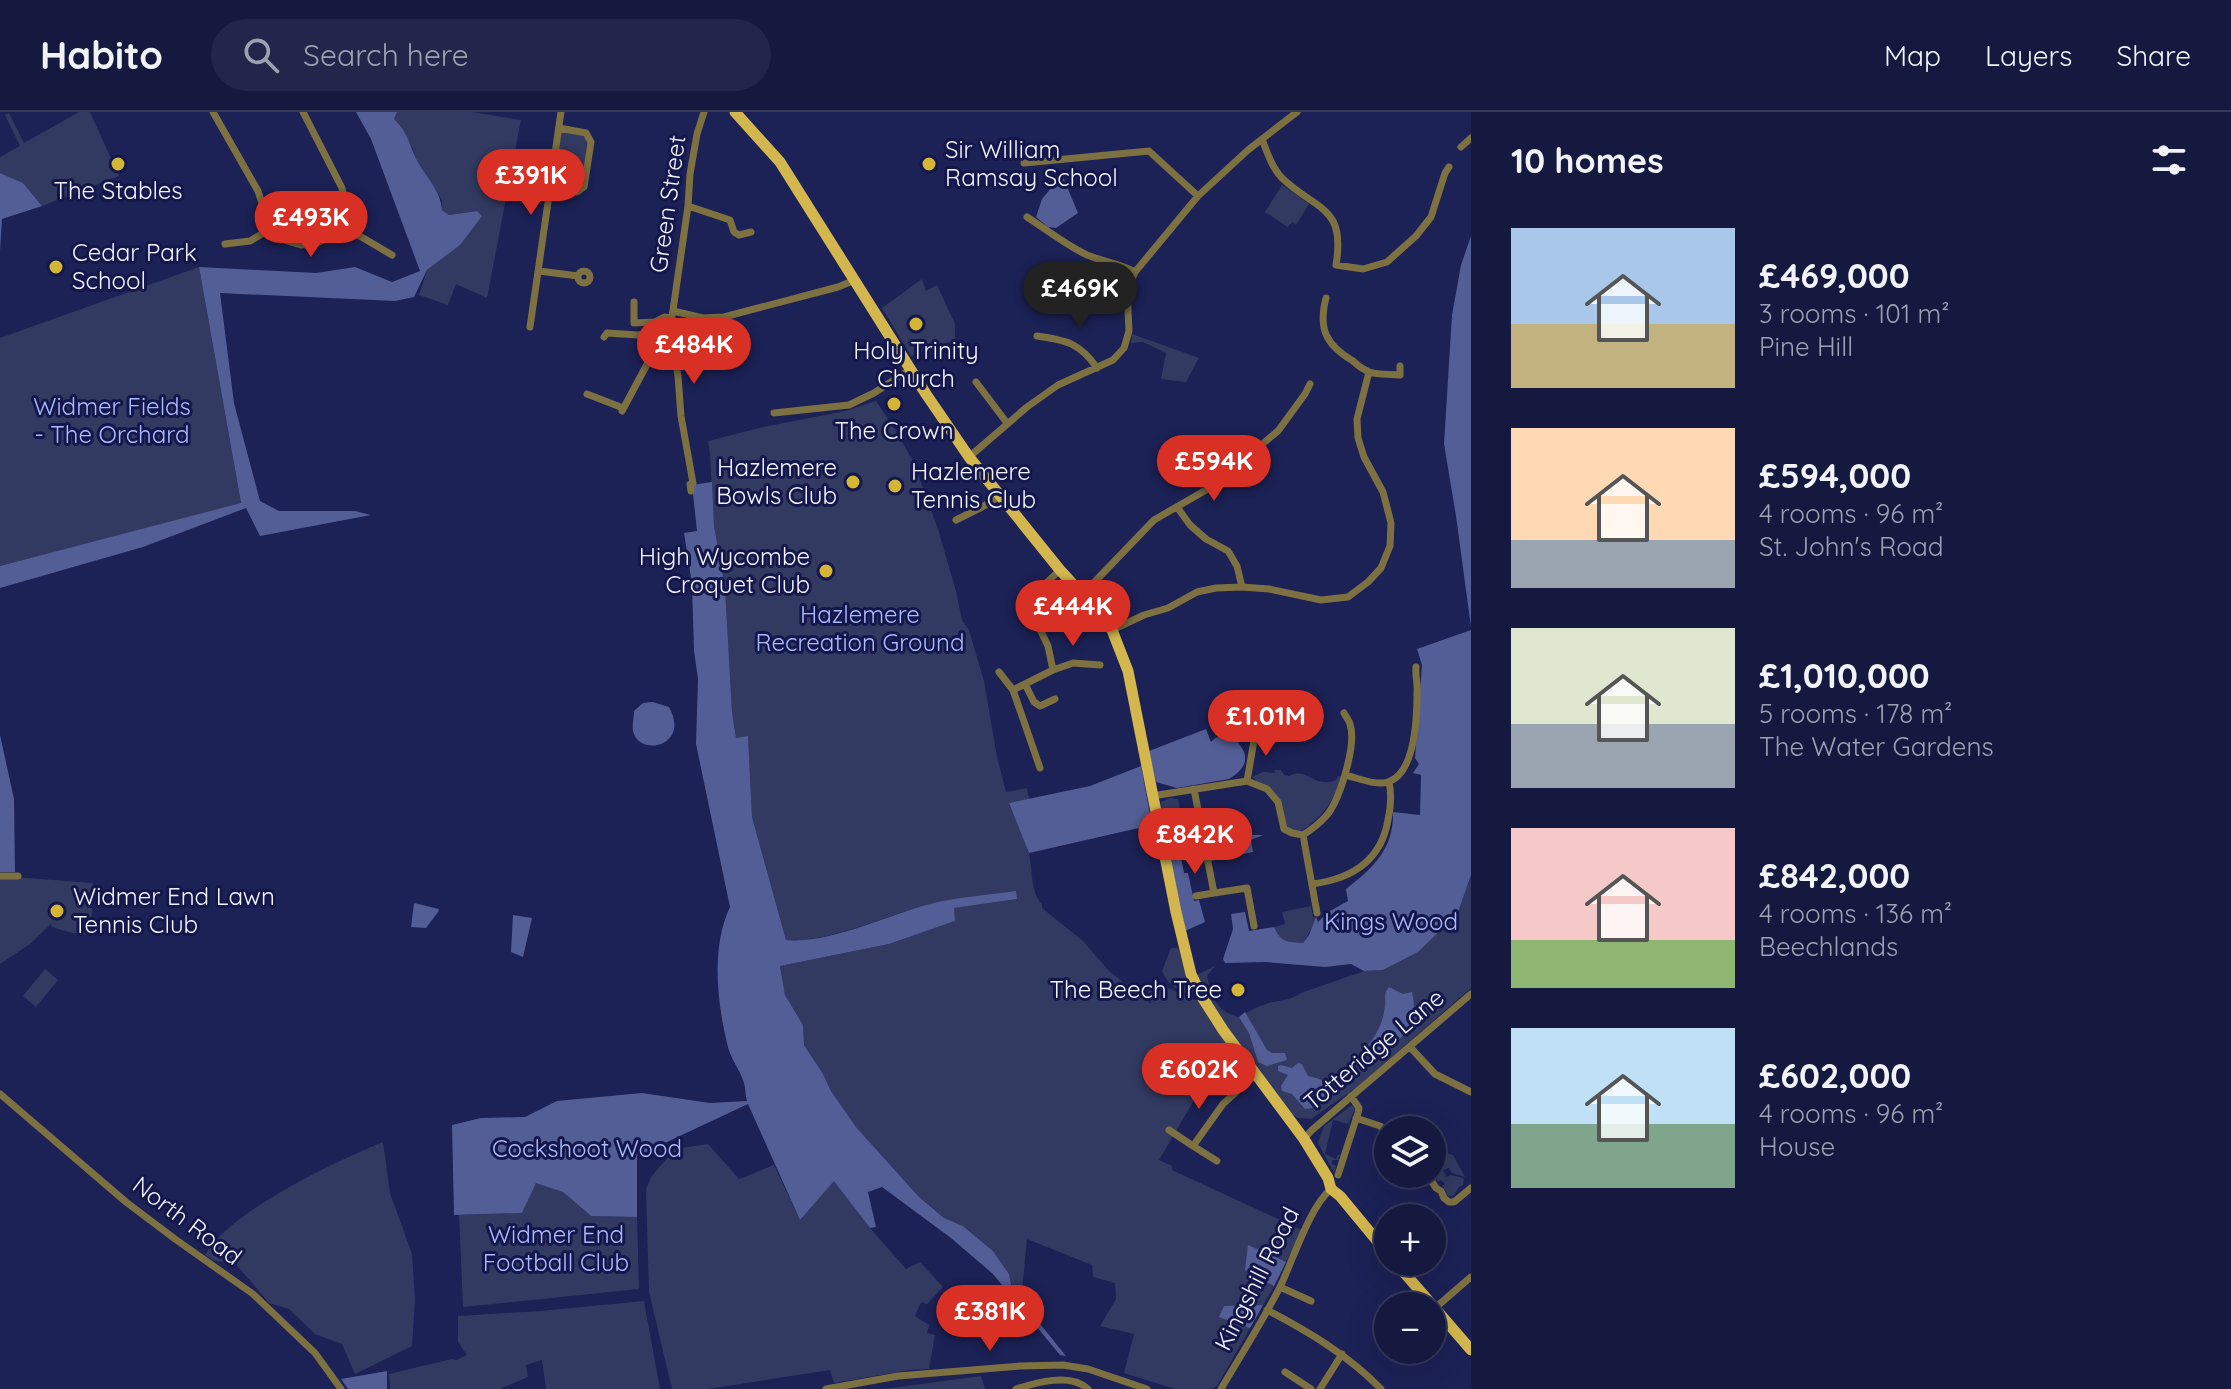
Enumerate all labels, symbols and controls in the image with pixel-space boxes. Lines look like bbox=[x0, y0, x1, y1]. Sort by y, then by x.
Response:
search box bbox=[211, 19, 771, 91]
text: Habito bbox=[40, 31, 163, 79]
icon: search bbox=[239, 33, 283, 77]
text: Search here bbox=[303, 36, 469, 74]
text: Map bbox=[1884, 38, 1941, 73]
text: Layers bbox=[1985, 38, 2072, 73]
text: Share bbox=[2116, 38, 2191, 73]
street label: Green Street bbox=[643, 133, 692, 275]
place label: Sir William Ramsay School bbox=[945, 134, 1118, 192]
icon: filters bbox=[2147, 138, 2191, 182]
text: 10 homes bbox=[1511, 139, 1664, 182]
pin: £391K bbox=[475, 149, 587, 217]
marker: The Stables bbox=[109, 155, 127, 173]
marker: Sir William Ramsay School bbox=[920, 155, 938, 173]
text: £391K bbox=[495, 158, 567, 191]
place label: The Stables bbox=[53, 175, 183, 205]
pin: £493K bbox=[255, 191, 367, 259]
text: £493K bbox=[273, 200, 349, 233]
place label: Cedar Park School bbox=[72, 237, 197, 295]
text: £469,000 bbox=[1759, 254, 1910, 297]
marker: Cedar Park School bbox=[47, 258, 65, 276]
icon: home bbox=[1575, 260, 1671, 356]
pin: £469K bbox=[1024, 262, 1136, 330]
text: £469K bbox=[1041, 271, 1119, 304]
text: 3 rooms · 101 m² bbox=[1759, 297, 1950, 330]
marker: Holy Trinity Church bbox=[907, 315, 925, 333]
pin: £484K bbox=[638, 318, 750, 386]
text: £484K bbox=[655, 327, 733, 360]
text: Pine Hill bbox=[1759, 330, 1853, 363]
place label: Holy Trinity Church bbox=[853, 335, 979, 393]
park label: Widmer Fields - The Orchard bbox=[33, 391, 191, 449]
marker: The Crown bbox=[885, 395, 903, 413]
place label: The Crown bbox=[834, 415, 954, 445]
pin: £594K bbox=[1158, 435, 1270, 503]
text: £594K bbox=[1175, 444, 1253, 477]
place label: Hazlemere Bowls Club bbox=[716, 452, 837, 510]
text: £594,000 bbox=[1759, 454, 1911, 497]
place label: Hazlemere Tennis Club bbox=[911, 456, 1036, 514]
icon: home bbox=[1575, 460, 1671, 556]
marker: Hazlemere Bowls Club bbox=[844, 473, 862, 491]
marker: Hazlemere Tennis Club bbox=[886, 477, 904, 495]
text: 4 rooms · 96 m² bbox=[1759, 497, 1943, 530]
text: St. John's Road bbox=[1759, 530, 1943, 563]
place label: High Wycombe Croquet Club bbox=[639, 541, 810, 599]
marker: High Wycombe Croquet Club bbox=[817, 562, 835, 580]
pin: £444K bbox=[1017, 580, 1129, 648]
text: £444K bbox=[1033, 589, 1113, 622]
park label: Hazlemere Recreation Ground bbox=[755, 599, 965, 657]
text: £1,010,000 bbox=[1759, 654, 1930, 697]
icon: home bbox=[1575, 660, 1671, 756]
pin: £1.01M bbox=[1201, 690, 1331, 758]
text: 5 rooms · 178 m² bbox=[1759, 697, 1952, 730]
text: £1.01M bbox=[1226, 699, 1306, 732]
text: The Water Gardens bbox=[1759, 730, 1994, 763]
pin: £842K bbox=[1139, 808, 1251, 876]
text: £842K bbox=[1156, 817, 1234, 850]
text: £842,000 bbox=[1759, 854, 1910, 897]
icon: home bbox=[1575, 860, 1671, 956]
place label: Widmer End Lawn Tennis Club bbox=[73, 881, 275, 939]
text: 4 rooms · 136 m² bbox=[1759, 897, 1952, 930]
marker: Widmer End Lawn Tennis Club bbox=[48, 902, 66, 920]
park label: Kings Wood bbox=[1324, 906, 1458, 936]
text: Beechlands bbox=[1759, 930, 1898, 963]
place label: The Beech Tree bbox=[1050, 974, 1222, 1004]
marker: The Beech Tree bbox=[1229, 981, 1247, 999]
street label: Totteridge Lane bbox=[1297, 982, 1450, 1117]
pin: £602K bbox=[1143, 1043, 1255, 1111]
text: £602K bbox=[1160, 1052, 1238, 1085]
text: £602,000 bbox=[1759, 1054, 1911, 1097]
icon: home bbox=[1575, 1060, 1671, 1156]
text: 4 rooms · 96 m² bbox=[1759, 1097, 1943, 1130]
map controls bbox=[1374, 1116, 1446, 1364]
button: layers bbox=[1374, 1116, 1446, 1188]
text: House bbox=[1759, 1130, 1835, 1163]
park label: Cockshoot Wood bbox=[492, 1133, 682, 1163]
street label: North Road bbox=[127, 1169, 248, 1271]
street label: Kingshill Road bbox=[1207, 1202, 1305, 1355]
button: + bbox=[1374, 1204, 1446, 1276]
park label: Widmer End Football Club bbox=[483, 1219, 629, 1277]
pin: £381K bbox=[934, 1285, 1046, 1353]
button: − bbox=[1374, 1292, 1446, 1364]
text: £381K bbox=[954, 1294, 1026, 1327]

